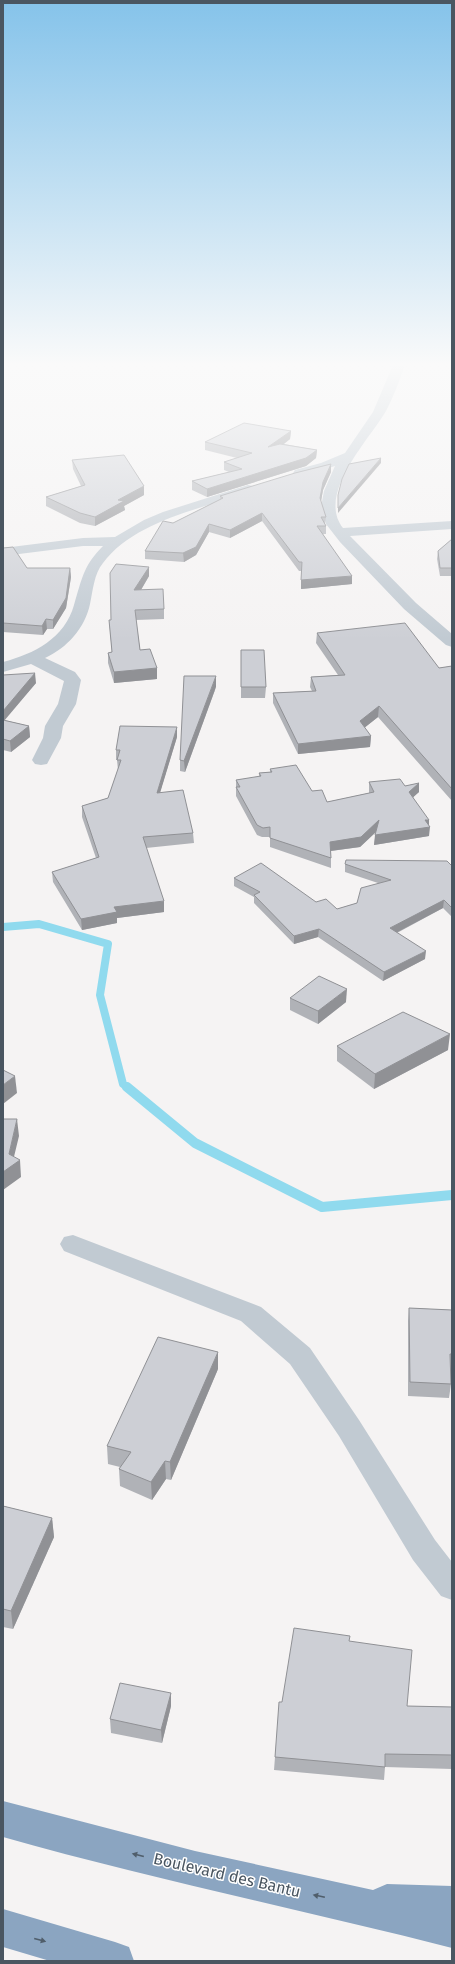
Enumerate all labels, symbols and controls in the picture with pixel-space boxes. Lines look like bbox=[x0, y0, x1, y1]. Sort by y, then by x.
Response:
street label: Boulevard des Bantu bbox=[152, 1849, 302, 1901]
one-way arrow bbox=[131, 1852, 143, 1858]
one-way arrow bbox=[313, 1892, 325, 1898]
one-way arrow bbox=[34, 1938, 46, 1944]

